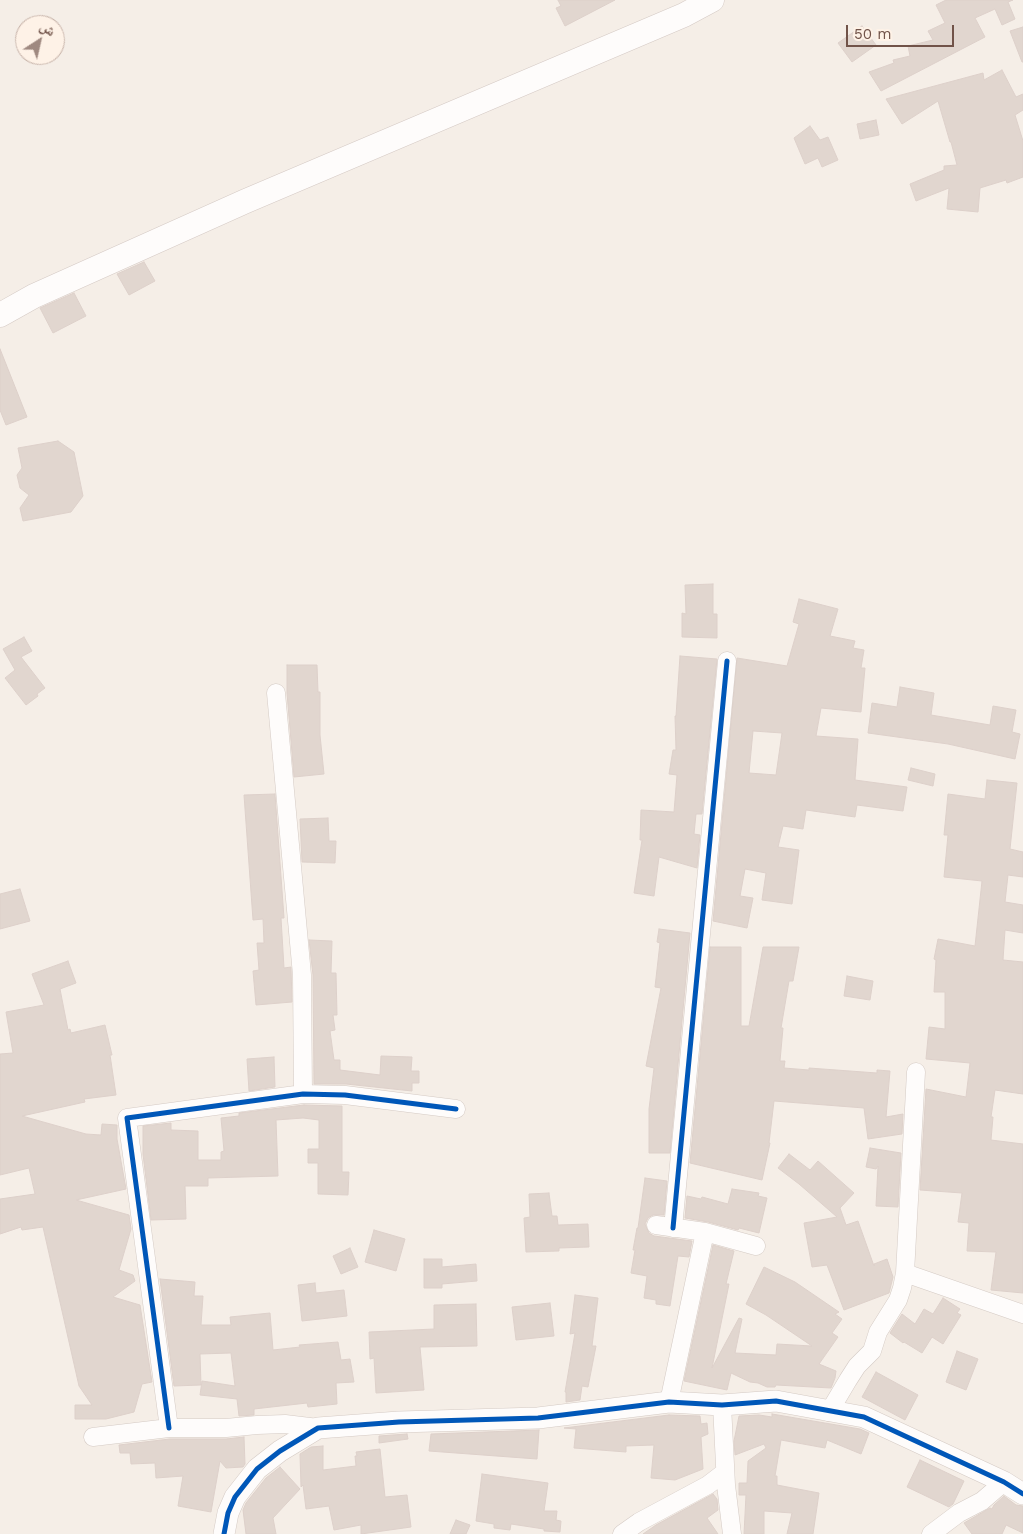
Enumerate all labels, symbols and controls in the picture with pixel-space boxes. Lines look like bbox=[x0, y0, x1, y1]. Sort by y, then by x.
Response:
north arrow bbox=[15, 15, 65, 65]
scale bar bbox=[848, 15, 956, 47]
text: ش bbox=[37, 18, 59, 39]
text: 50 m bbox=[854, 25, 891, 43]

